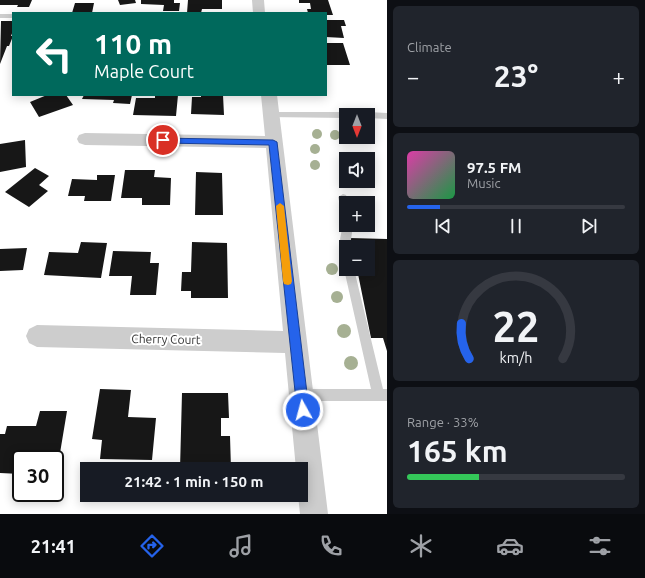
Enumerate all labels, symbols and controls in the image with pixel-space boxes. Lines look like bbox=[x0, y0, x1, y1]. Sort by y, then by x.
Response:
icon: left bbox=[28, 28, 80, 80]
text: 110 m bbox=[94, 28, 172, 59]
text: Climate bbox=[407, 40, 452, 54]
text: 23° bbox=[494, 59, 538, 93]
text: Maple Court bbox=[94, 61, 194, 81]
text: − bbox=[407, 64, 419, 89]
text: + bbox=[613, 64, 625, 89]
north arrow bbox=[339, 108, 375, 144]
map controls bbox=[339, 108, 375, 276]
pin bbox=[146, 123, 180, 157]
icon: arrive bbox=[152, 129, 174, 151]
button: sound bbox=[339, 152, 375, 188]
text: 97.5 FM bbox=[467, 159, 521, 176]
text: Music bbox=[467, 176, 501, 190]
button: + bbox=[339, 196, 375, 232]
icon: previous bbox=[432, 215, 454, 237]
icon: pause bbox=[505, 215, 527, 237]
icon: next bbox=[578, 215, 600, 237]
button: − bbox=[339, 240, 375, 276]
text: 22 bbox=[493, 302, 539, 349]
street label: Cherry Court bbox=[131, 332, 201, 346]
text: km/h bbox=[500, 349, 532, 365]
position arrow bbox=[282, 389, 324, 431]
text: Range · 33% bbox=[407, 415, 479, 429]
text: 165 km bbox=[407, 434, 508, 468]
speed limit sign: 30 bbox=[12, 450, 64, 502]
text: 21:42 · 1 min · 150 m bbox=[125, 473, 263, 490]
icon: directions bbox=[138, 532, 166, 560]
icon: music bbox=[227, 532, 255, 560]
icon: phone bbox=[317, 532, 345, 560]
icon: climate bbox=[407, 532, 435, 560]
icon: car bbox=[496, 532, 524, 560]
icon: filters bbox=[586, 532, 614, 560]
text: 21:41 bbox=[31, 536, 76, 556]

